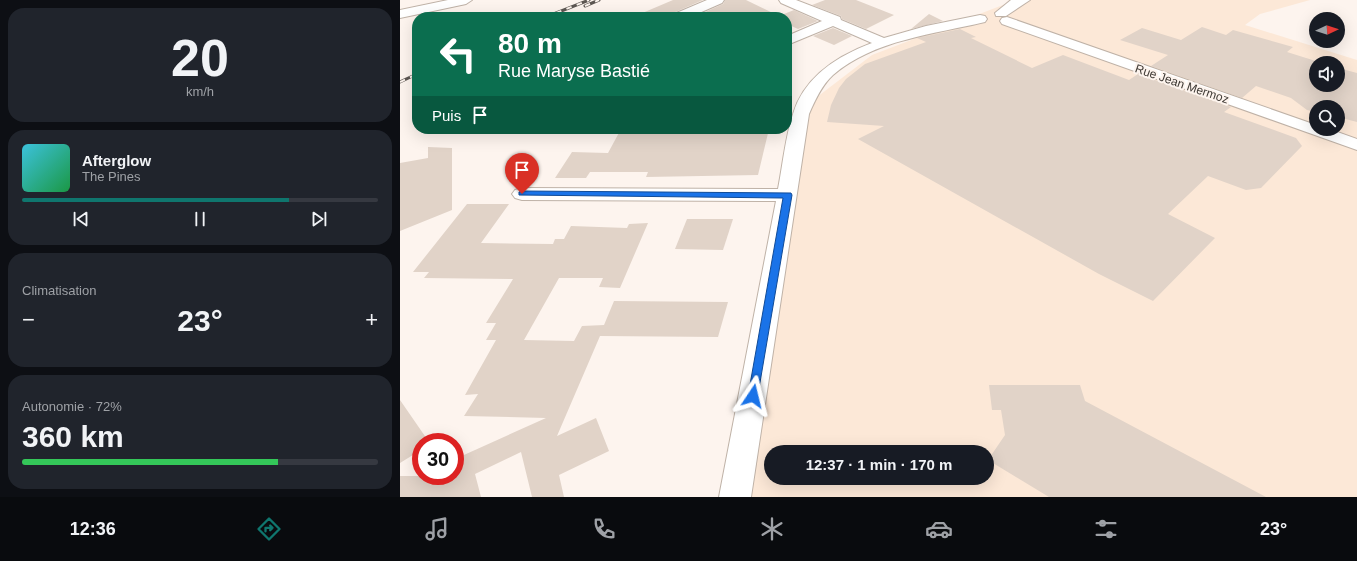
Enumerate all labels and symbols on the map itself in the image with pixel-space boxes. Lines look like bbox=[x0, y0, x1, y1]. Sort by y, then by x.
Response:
north arrow bbox=[1309, 12, 1345, 48]
street label: Rue Jean Mermoz bbox=[1133, 61, 1231, 107]
pin bbox=[505, 153, 539, 194]
position arrow bbox=[732, 375, 774, 417]
speed limit sign: 30 bbox=[412, 433, 464, 485]

